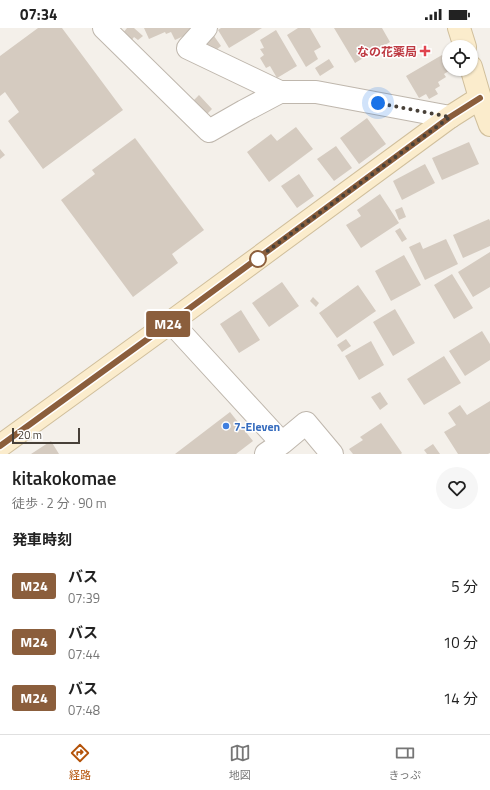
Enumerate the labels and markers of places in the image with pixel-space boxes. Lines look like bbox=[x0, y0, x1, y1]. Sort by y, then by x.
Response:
place label: なの花薬局 bbox=[357, 42, 417, 61]
marker: なの花薬局 bbox=[420, 46, 430, 56]
unlabelled marker bbox=[249, 250, 267, 268]
place label: 7-Eleven bbox=[234, 417, 280, 436]
marker: 7-Eleven bbox=[221, 421, 231, 431]

